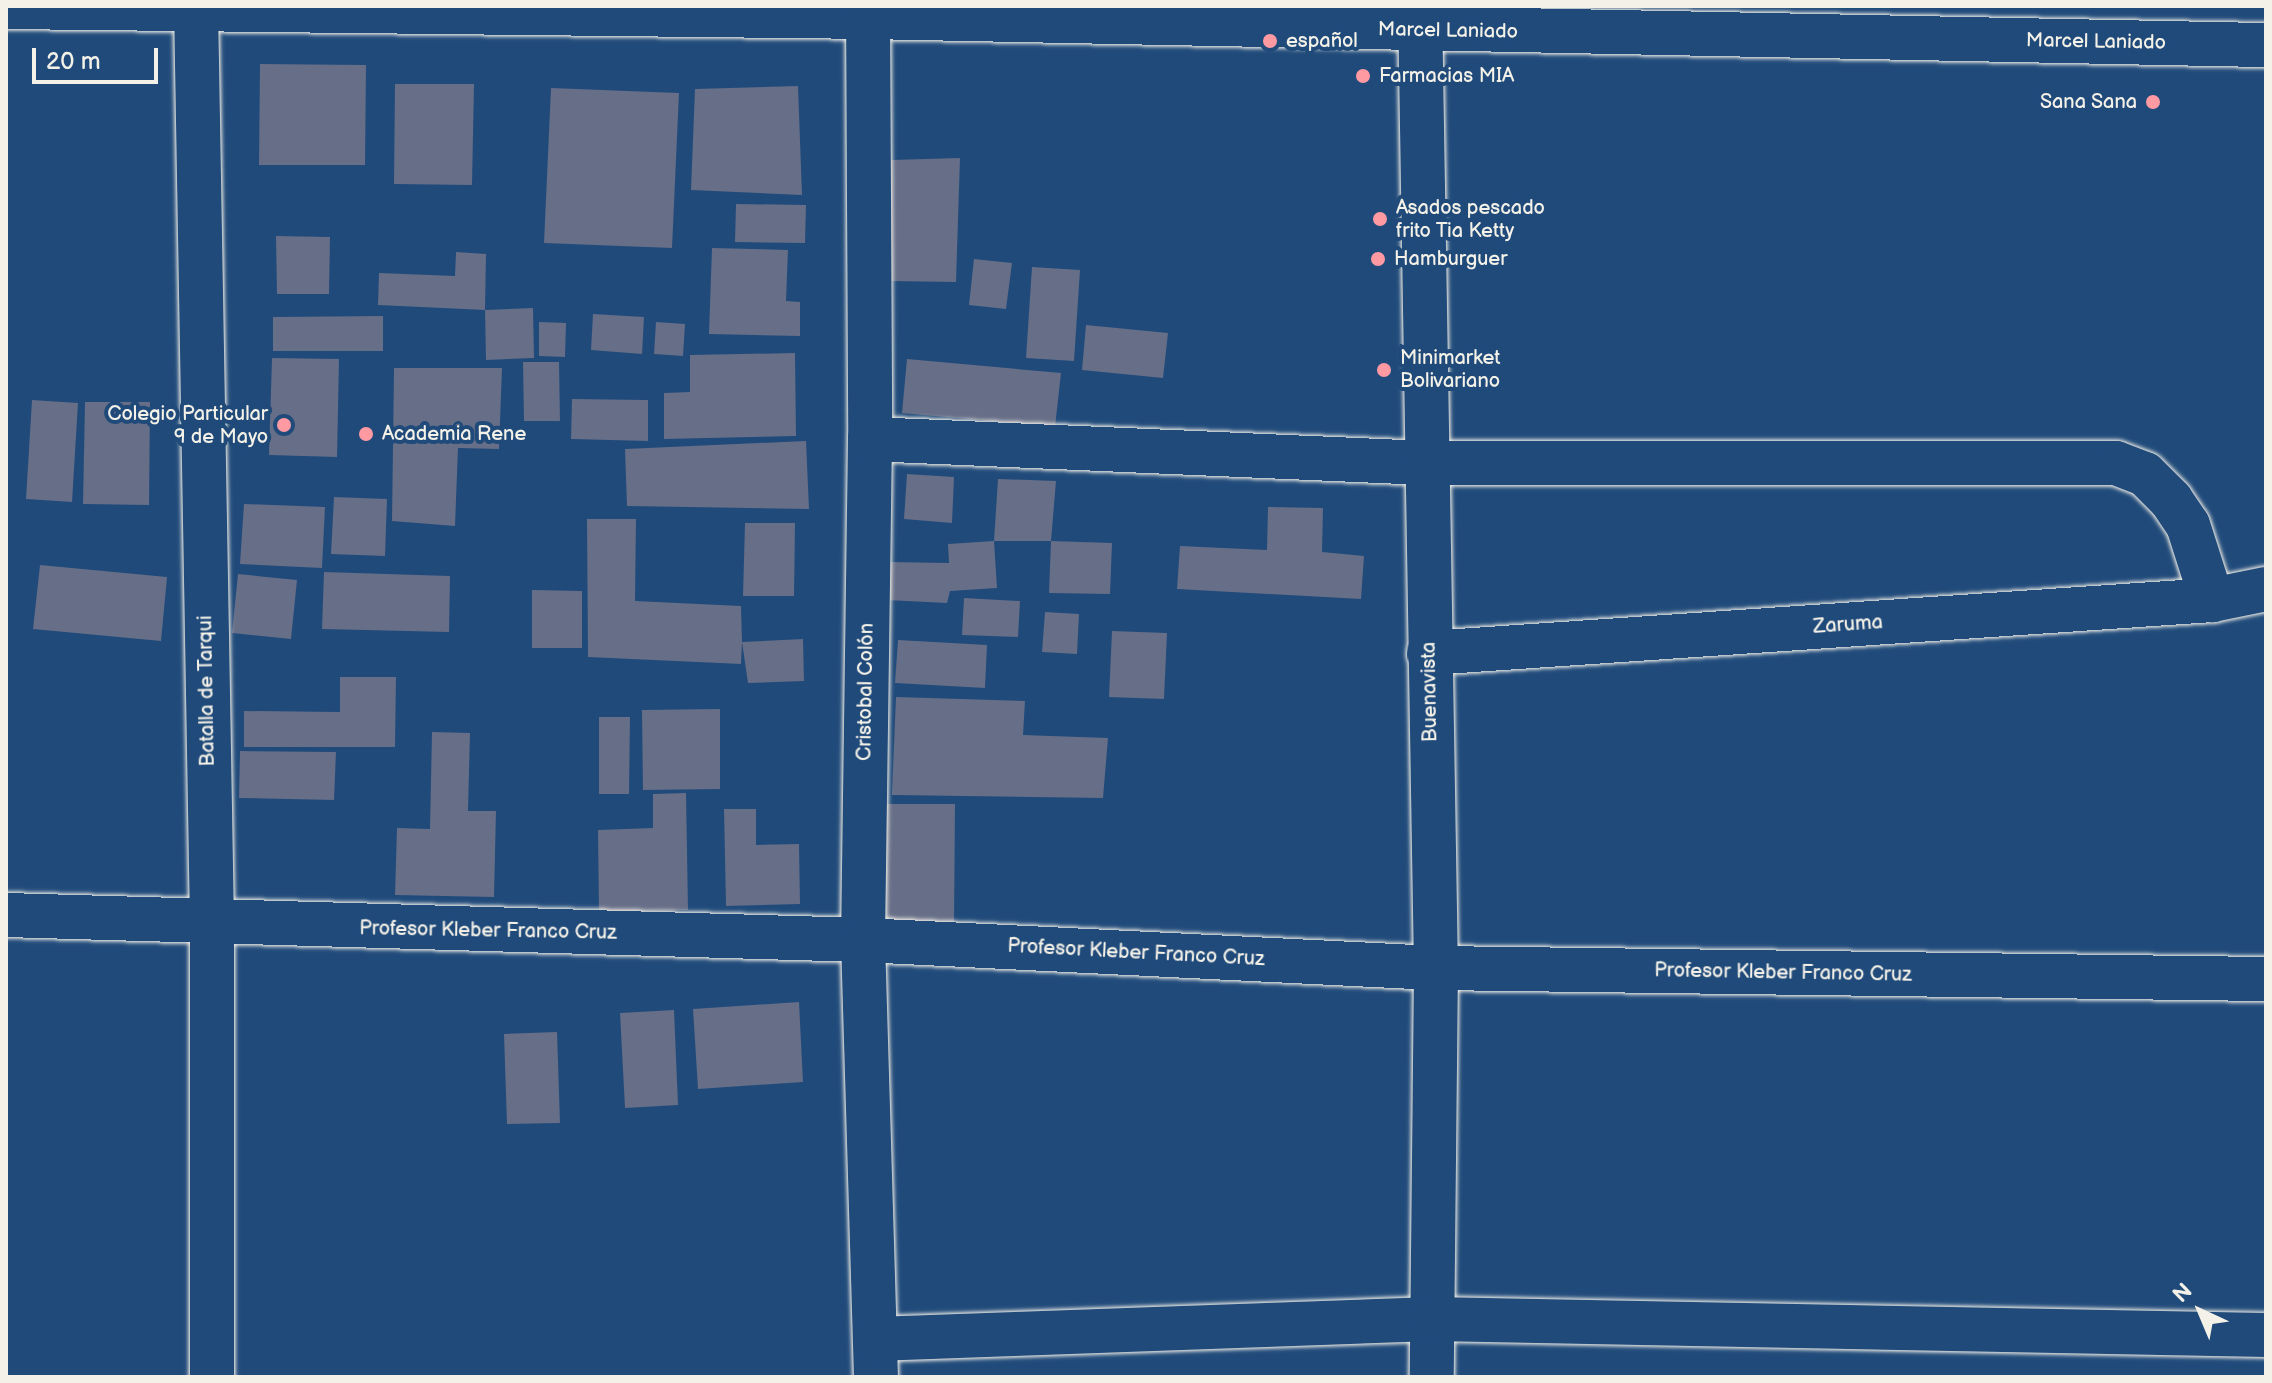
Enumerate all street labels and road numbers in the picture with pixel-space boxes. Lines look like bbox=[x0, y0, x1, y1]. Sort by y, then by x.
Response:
street label: Marcel Laniado bbox=[1378, 18, 1518, 44]
street label: Marcel Laniado bbox=[2026, 29, 2166, 55]
street label: Zaruma bbox=[1812, 611, 1884, 639]
street label: Batalla de Tarqui bbox=[194, 615, 220, 767]
street label: Cristobal Colón bbox=[853, 623, 879, 761]
street label: Buenavista bbox=[1417, 642, 1443, 742]
street label: Profesor Kleber Franco Cruz bbox=[359, 917, 617, 945]
street label: Profesor Kleber Franco Cruz bbox=[1007, 934, 1265, 972]
street label: Profesor Kleber Franco Cruz bbox=[1654, 959, 1912, 987]

